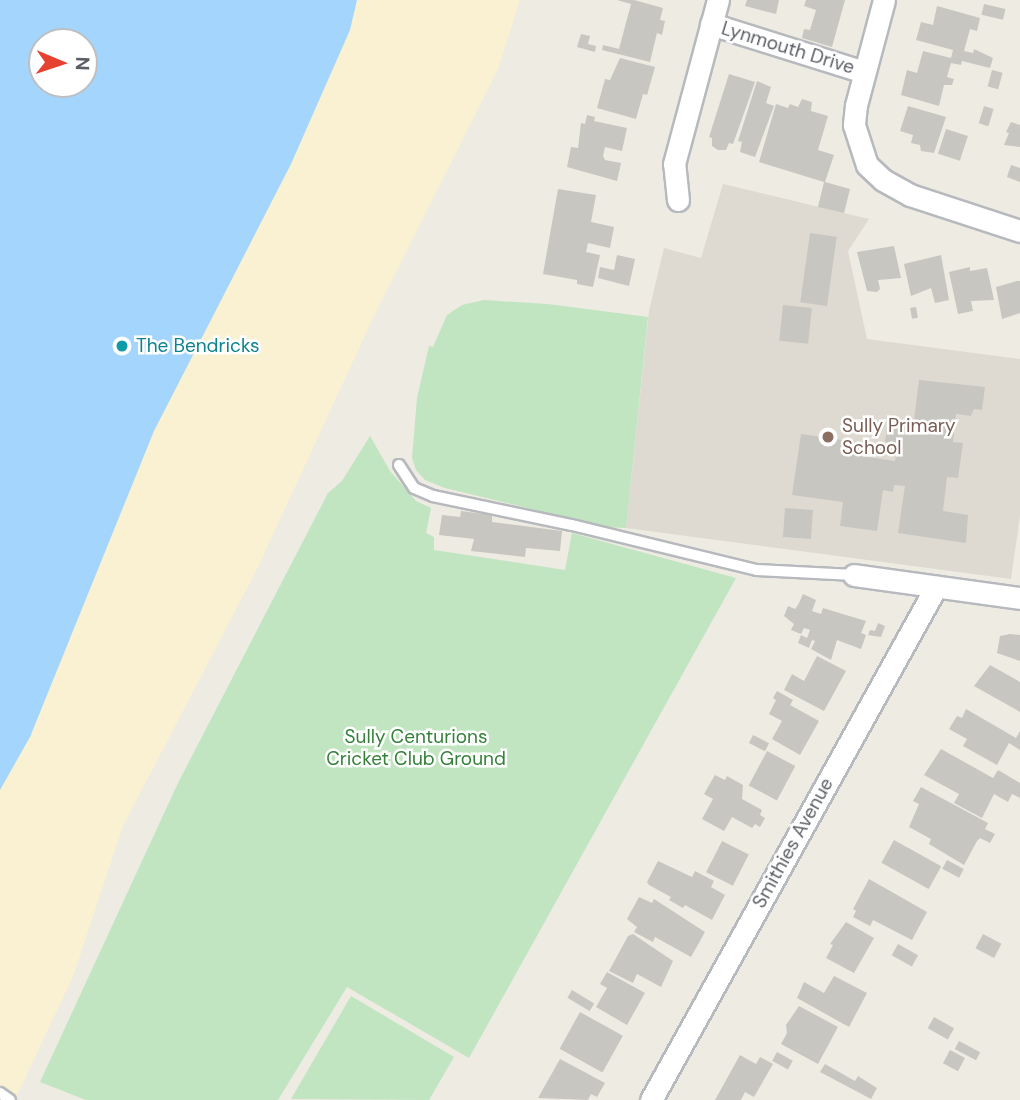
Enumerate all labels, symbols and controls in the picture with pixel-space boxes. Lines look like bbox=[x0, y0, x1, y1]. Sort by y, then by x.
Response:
street label: Lynmouth Drive bbox=[719, 17, 857, 79]
north arrow bbox=[28, 28, 98, 98]
text: N bbox=[70, 56, 95, 71]
place label: The Bendricks bbox=[136, 335, 260, 357]
marker: The Bendricks bbox=[114, 338, 130, 354]
place label: Sully Primary School bbox=[842, 415, 955, 459]
marker: Sully Primary School bbox=[820, 429, 836, 445]
park label: Sully Centurions Cricket Club Ground bbox=[326, 726, 506, 770]
street label: Smithies Avenue bbox=[748, 774, 838, 912]

